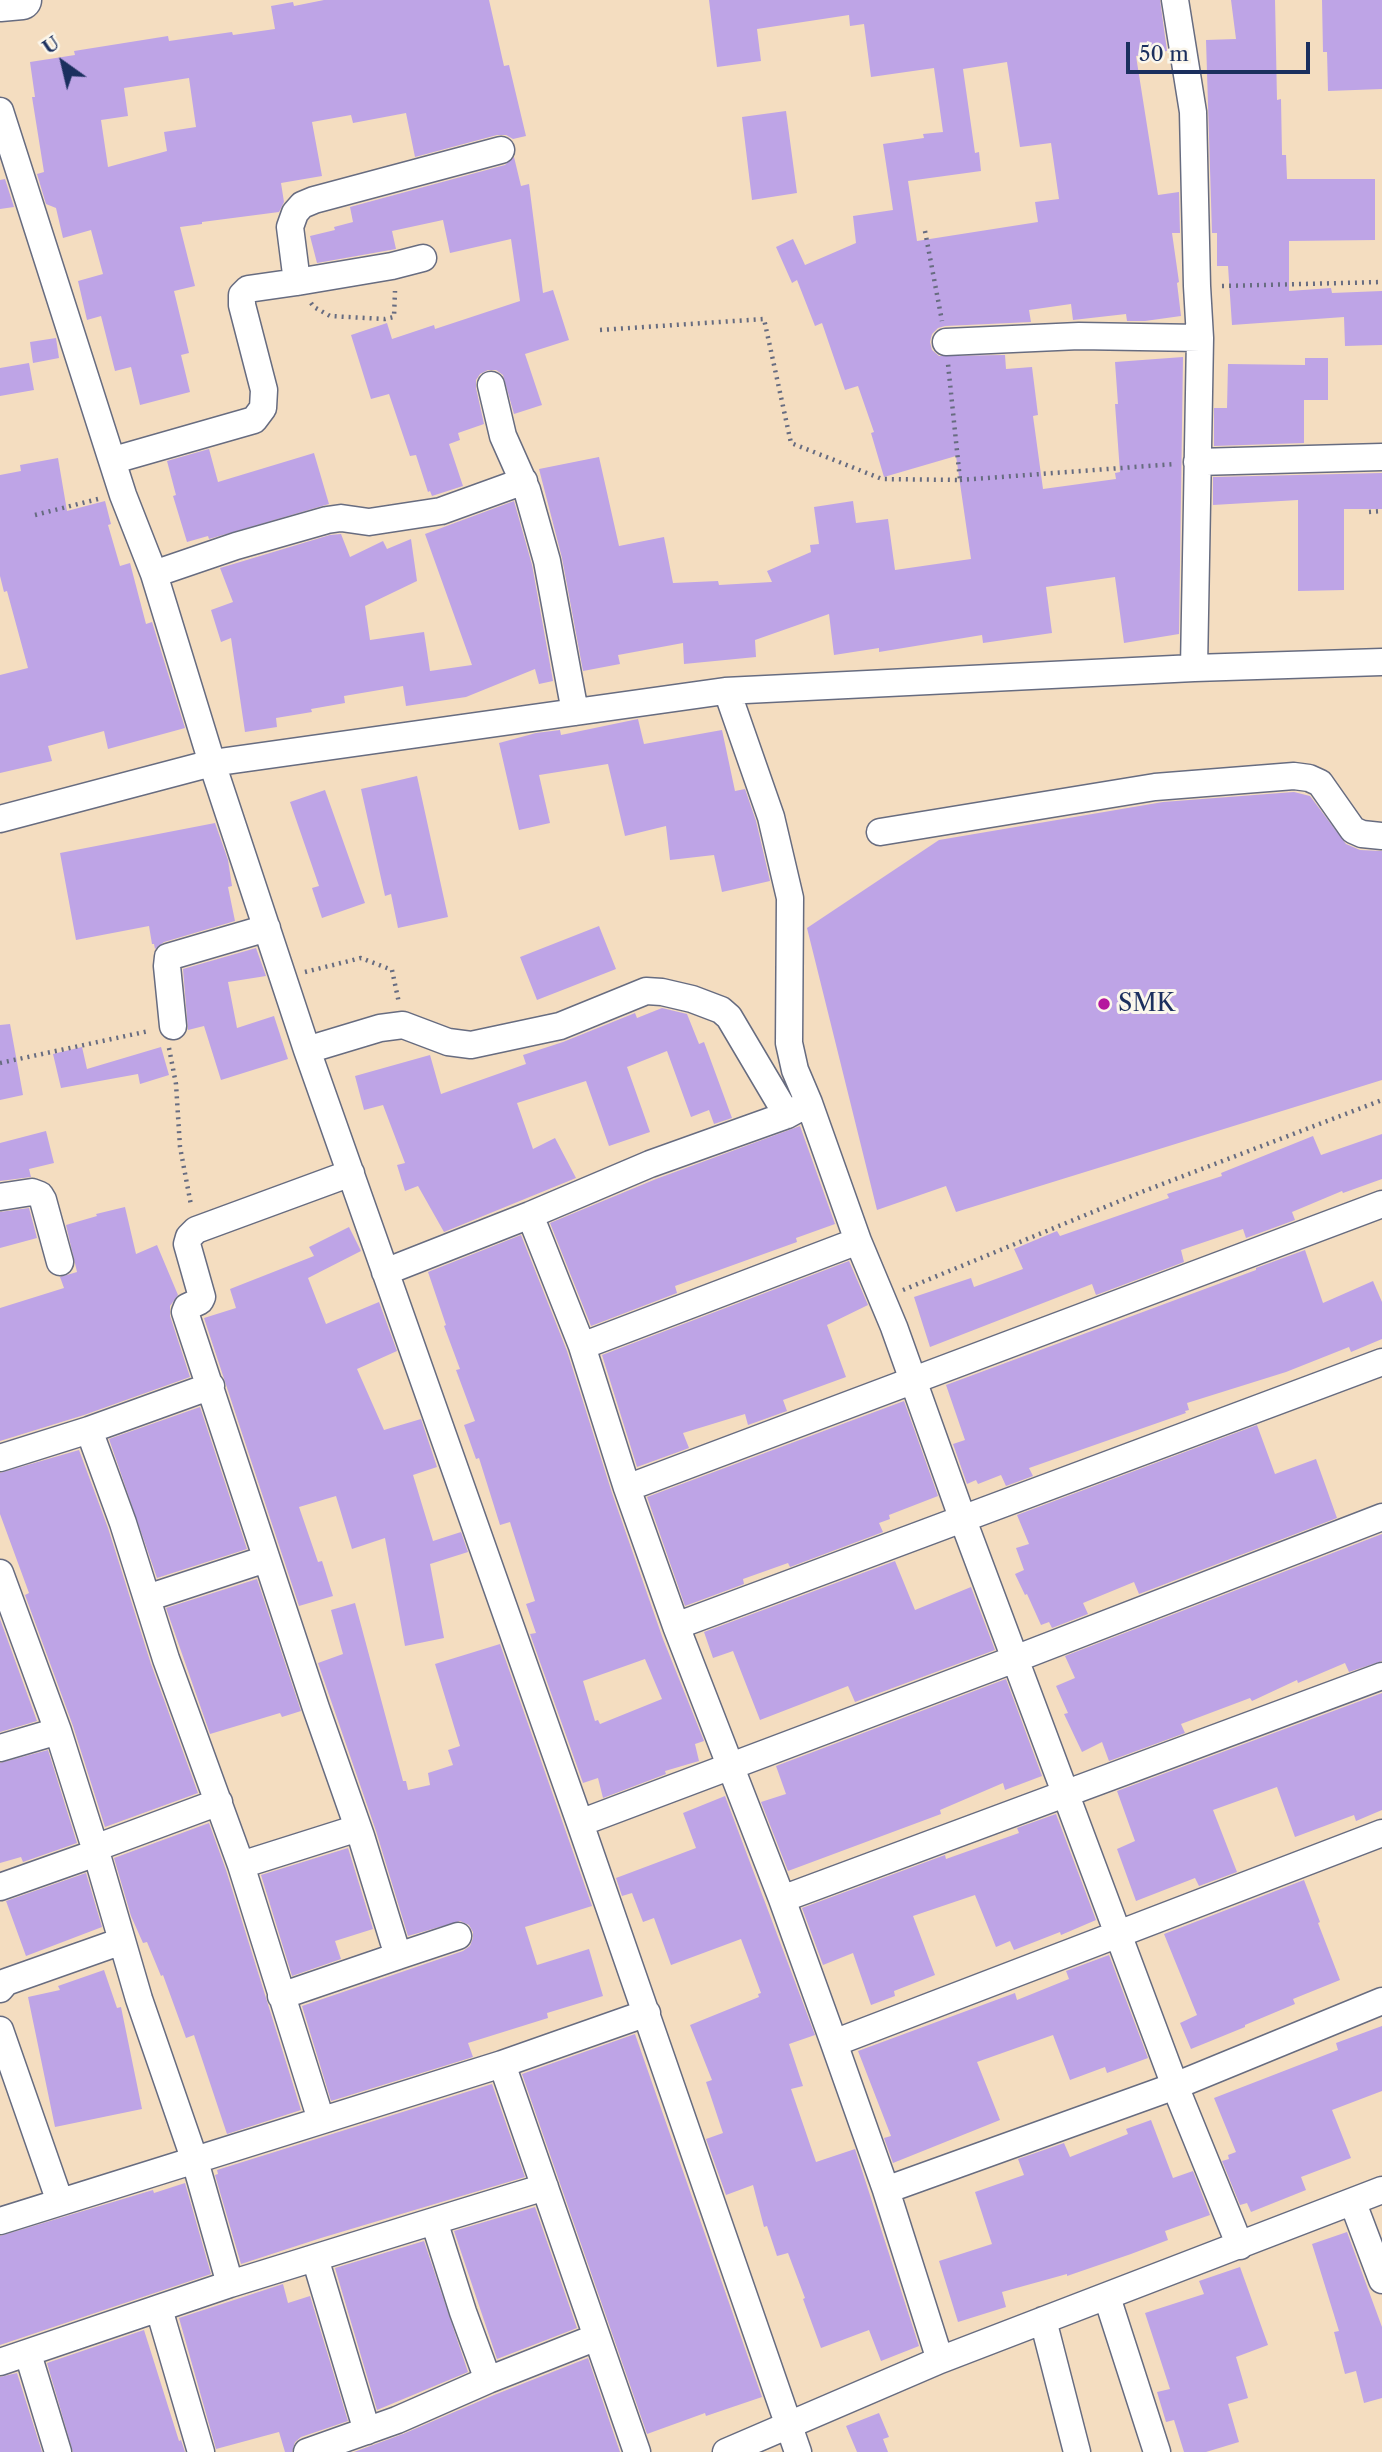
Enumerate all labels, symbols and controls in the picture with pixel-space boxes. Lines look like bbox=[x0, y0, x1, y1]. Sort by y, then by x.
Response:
north arrow bbox=[28, 28, 98, 98]
scale bar bbox=[1130, 28, 1314, 72]
text: U bbox=[38, 31, 64, 59]
text: 50 m bbox=[1139, 41, 1189, 66]
place label: SMK bbox=[1118, 990, 1175, 1018]
marker: SMK bbox=[1096, 996, 1112, 1012]

